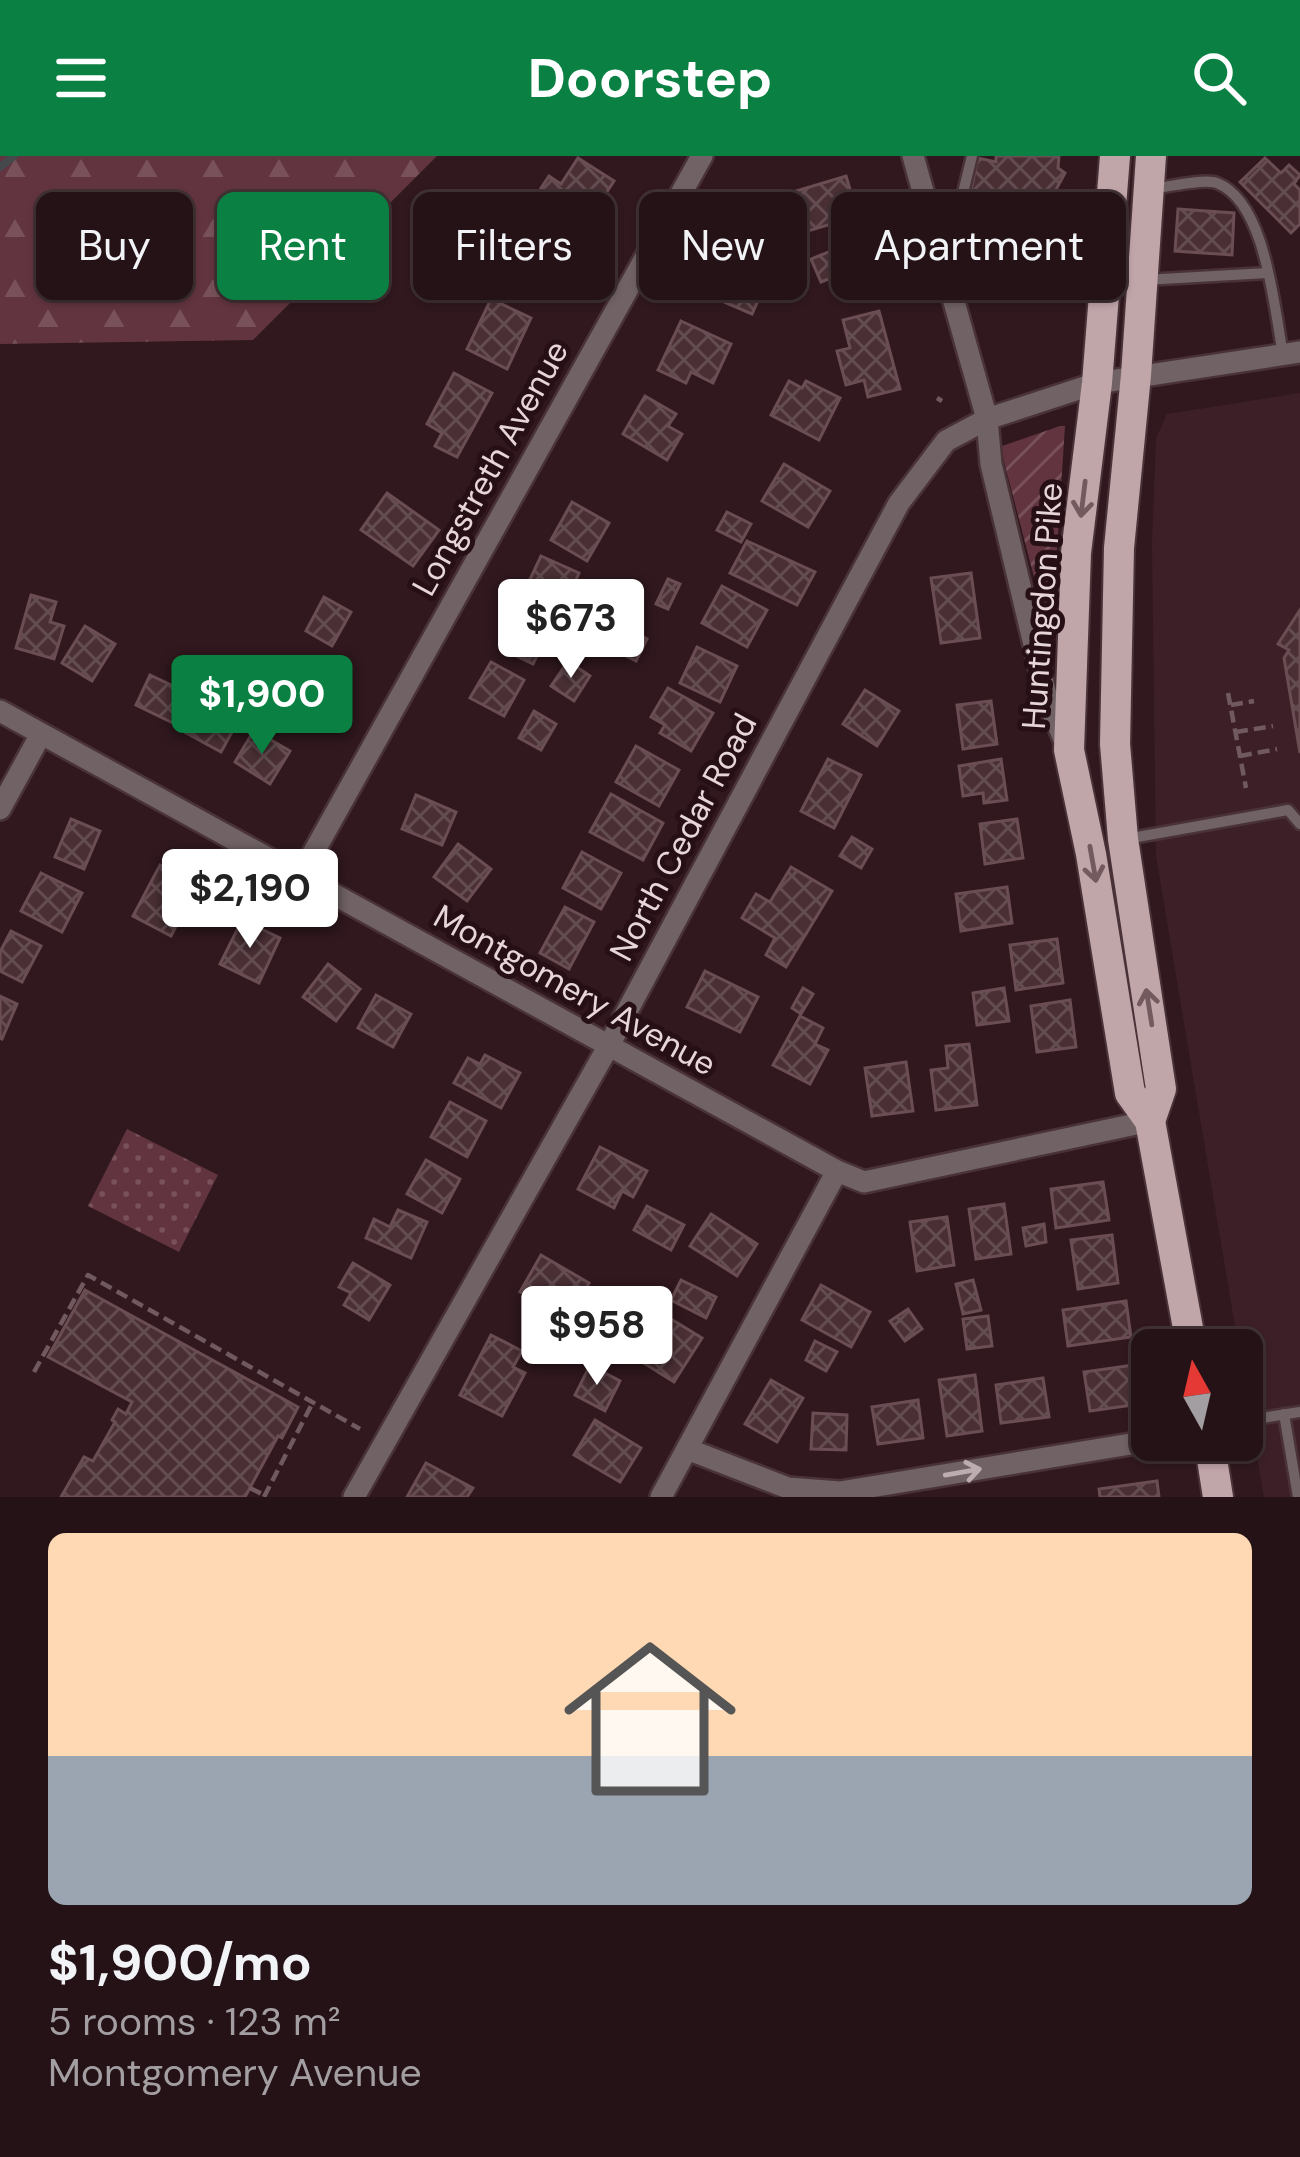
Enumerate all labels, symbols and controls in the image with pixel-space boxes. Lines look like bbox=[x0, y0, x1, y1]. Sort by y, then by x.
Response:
text: Doorstep bbox=[528, 43, 772, 114]
icon: menu bbox=[48, 45, 114, 111]
icon: search bbox=[1186, 45, 1252, 111]
chip: Buy bbox=[36, 192, 193, 300]
chip: Rent bbox=[217, 192, 389, 300]
chip: Filters bbox=[413, 192, 615, 300]
chip: New bbox=[639, 192, 807, 300]
chip: Apartment bbox=[831, 192, 1126, 300]
street label: Longstreth Avenue bbox=[402, 333, 578, 603]
one-way arrow bbox=[1071, 479, 1094, 518]
street label: Huntingdon Pike bbox=[1012, 481, 1072, 731]
pin: $673 bbox=[500, 579, 642, 681]
text: $673 bbox=[525, 592, 617, 643]
pin: $1,900 bbox=[164, 655, 360, 757]
text: $1,900 bbox=[198, 668, 326, 719]
street label: North Cedar Road bbox=[600, 706, 766, 968]
one-way arrow bbox=[1082, 844, 1105, 883]
pin: $2,190 bbox=[152, 849, 348, 951]
text: $2,190 bbox=[189, 862, 311, 913]
street label: Montgomery Avenue bbox=[426, 895, 724, 1085]
one-way arrow bbox=[1136, 988, 1159, 1027]
pin: $958 bbox=[526, 1286, 668, 1388]
text: $958 bbox=[548, 1299, 646, 1350]
north arrow bbox=[1131, 1329, 1263, 1461]
map controls bbox=[1131, 1329, 1263, 1461]
one-way arrow bbox=[943, 1460, 982, 1483]
icon: home bbox=[542, 1611, 758, 1827]
text: $1,900/mo bbox=[48, 1929, 312, 1996]
text: 5 rooms · 123 m² bbox=[48, 1996, 341, 2047]
text: Montgomery Avenue bbox=[48, 2047, 422, 2098]

